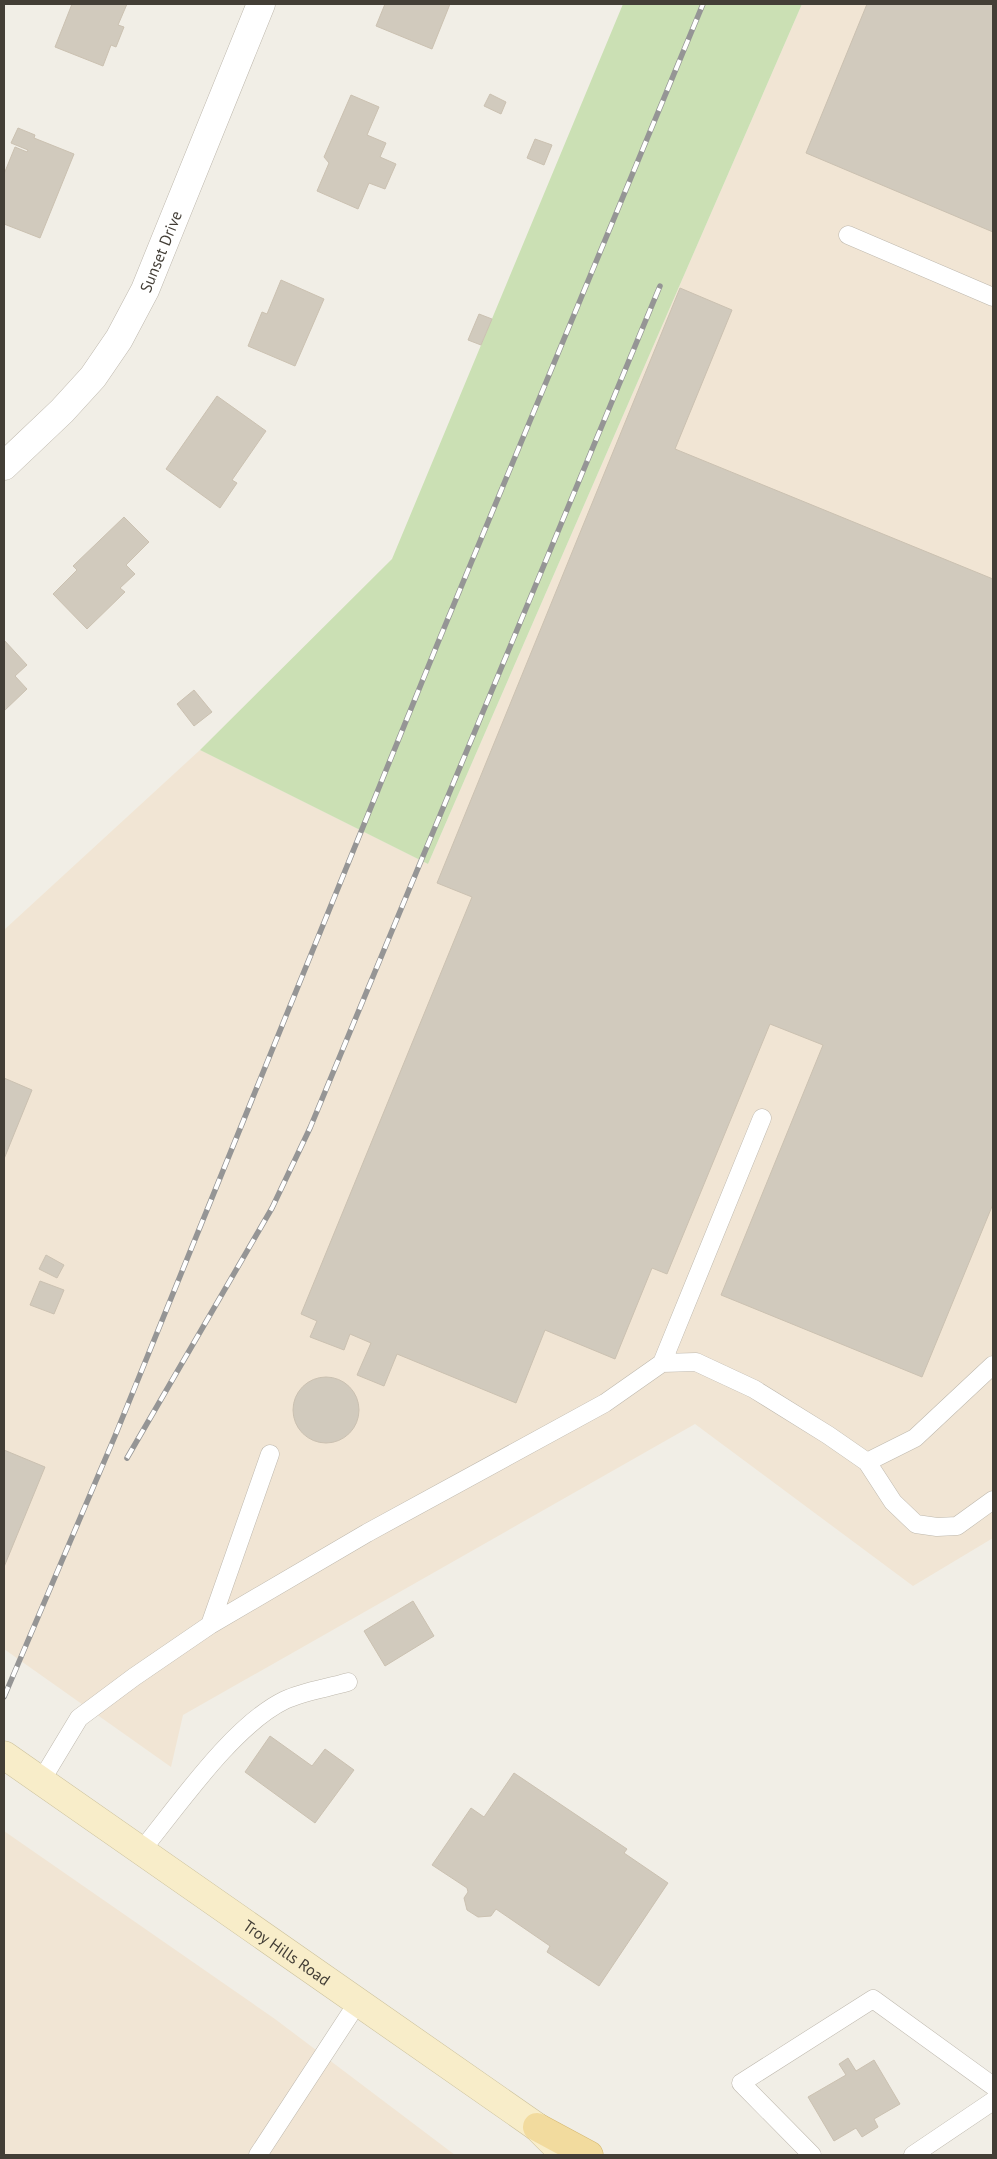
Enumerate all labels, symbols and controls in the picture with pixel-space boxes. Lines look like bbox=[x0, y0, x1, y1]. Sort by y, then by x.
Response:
street label: Sunset Drive bbox=[135, 208, 186, 295]
street label: Troy Hills Road bbox=[240, 1915, 334, 1990]

